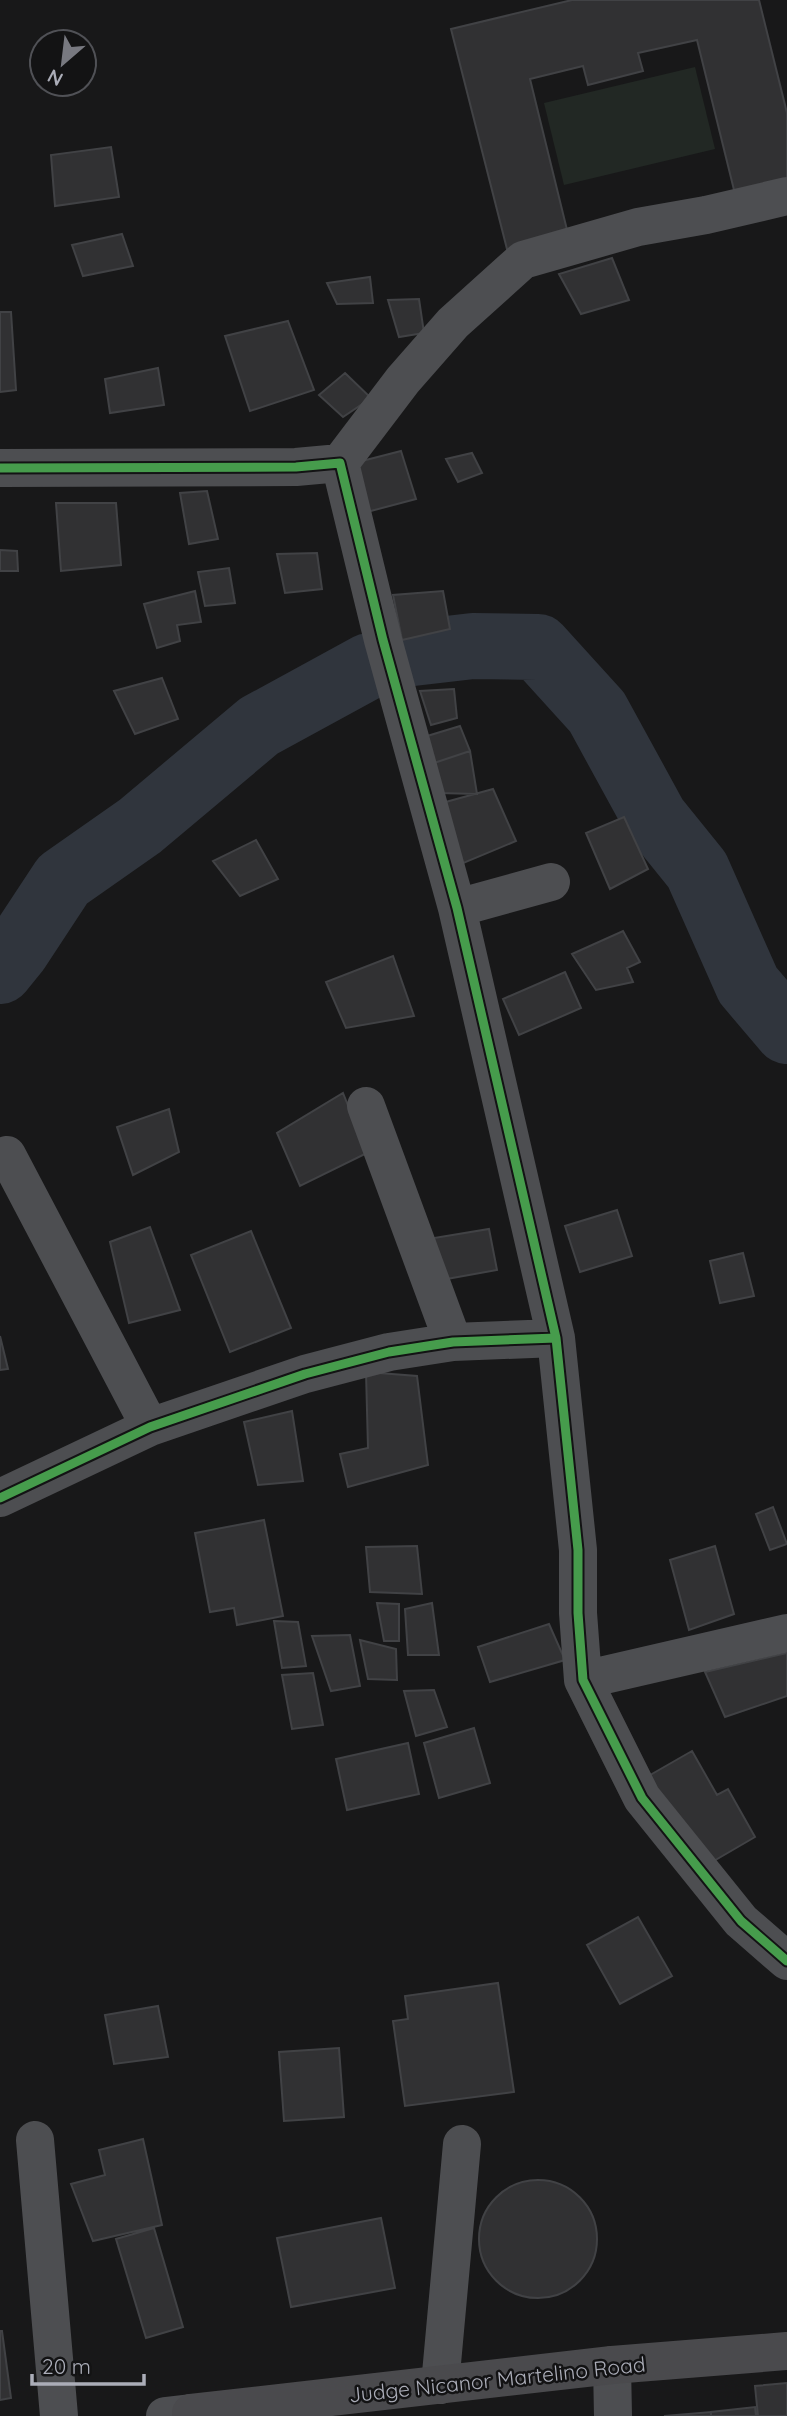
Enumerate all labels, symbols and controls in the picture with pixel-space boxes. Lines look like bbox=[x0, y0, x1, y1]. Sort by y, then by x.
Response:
north arrow bbox=[28, 28, 98, 98]
text: N bbox=[43, 64, 67, 92]
scale bar bbox=[32, 2342, 144, 2386]
street label: Judge Nicanor Martelino Road bbox=[347, 2350, 647, 2408]
text: 20 m bbox=[42, 2353, 91, 2379]

